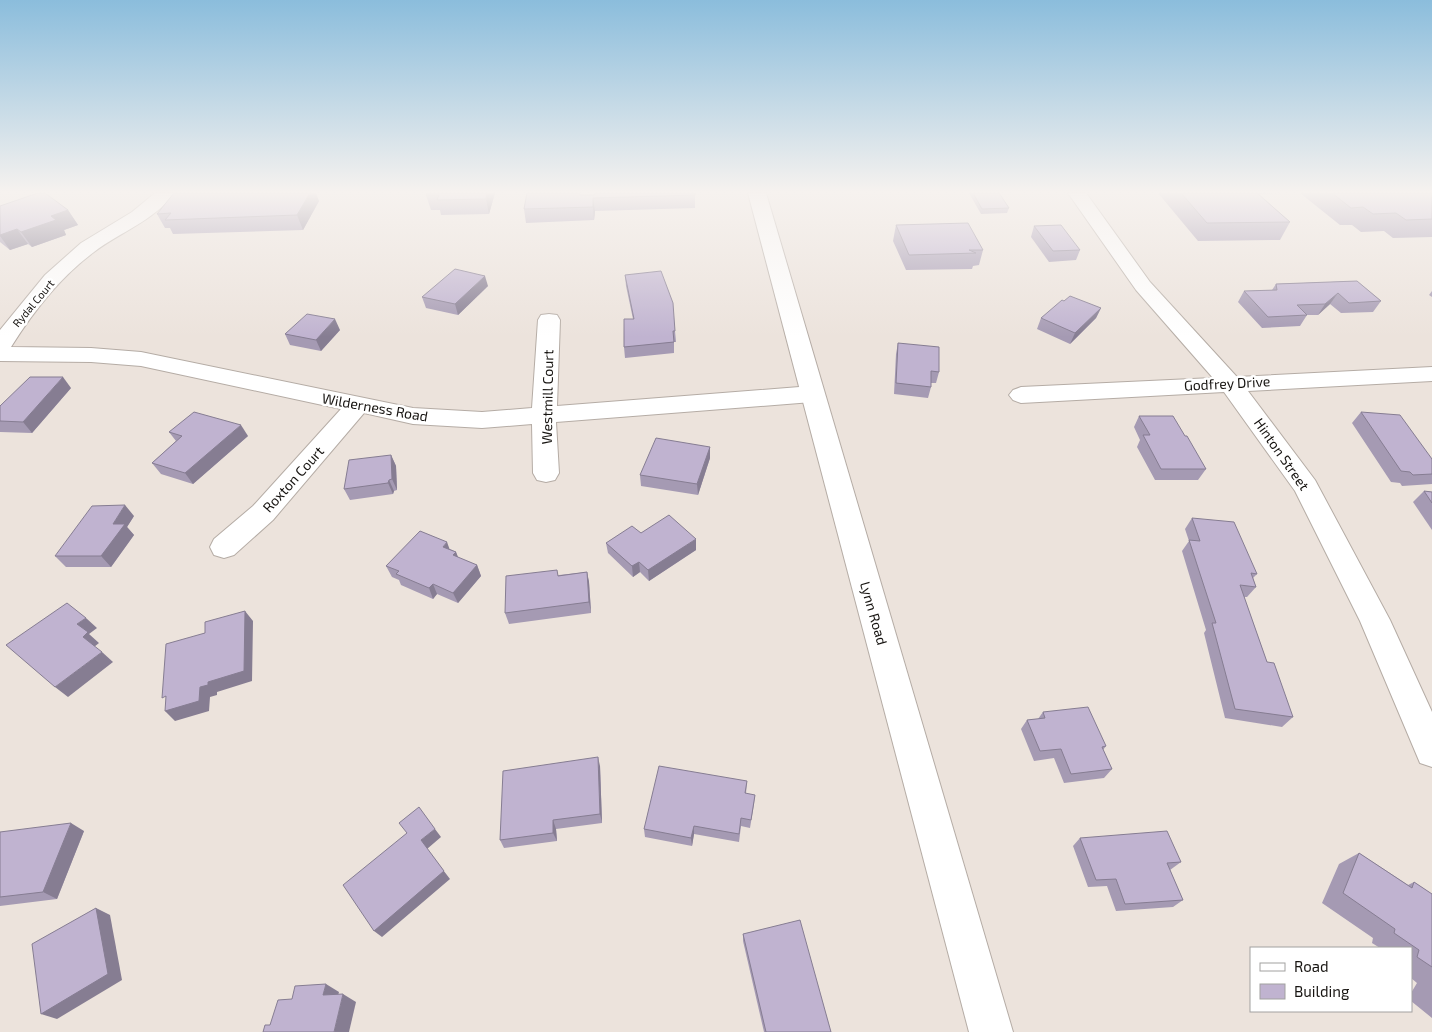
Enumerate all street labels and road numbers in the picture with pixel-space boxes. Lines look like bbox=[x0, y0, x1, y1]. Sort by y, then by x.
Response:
street label: Rydal Court bbox=[9, 277, 57, 329]
street label: Westmill Court bbox=[538, 350, 556, 444]
street label: Godfrey Drive bbox=[1183, 372, 1271, 394]
street label: Wilderness Road bbox=[321, 389, 429, 425]
street label: Hinton Street bbox=[1251, 415, 1313, 493]
street label: Roxton Court bbox=[259, 442, 327, 516]
street label: Lynn Road bbox=[857, 579, 891, 647]

